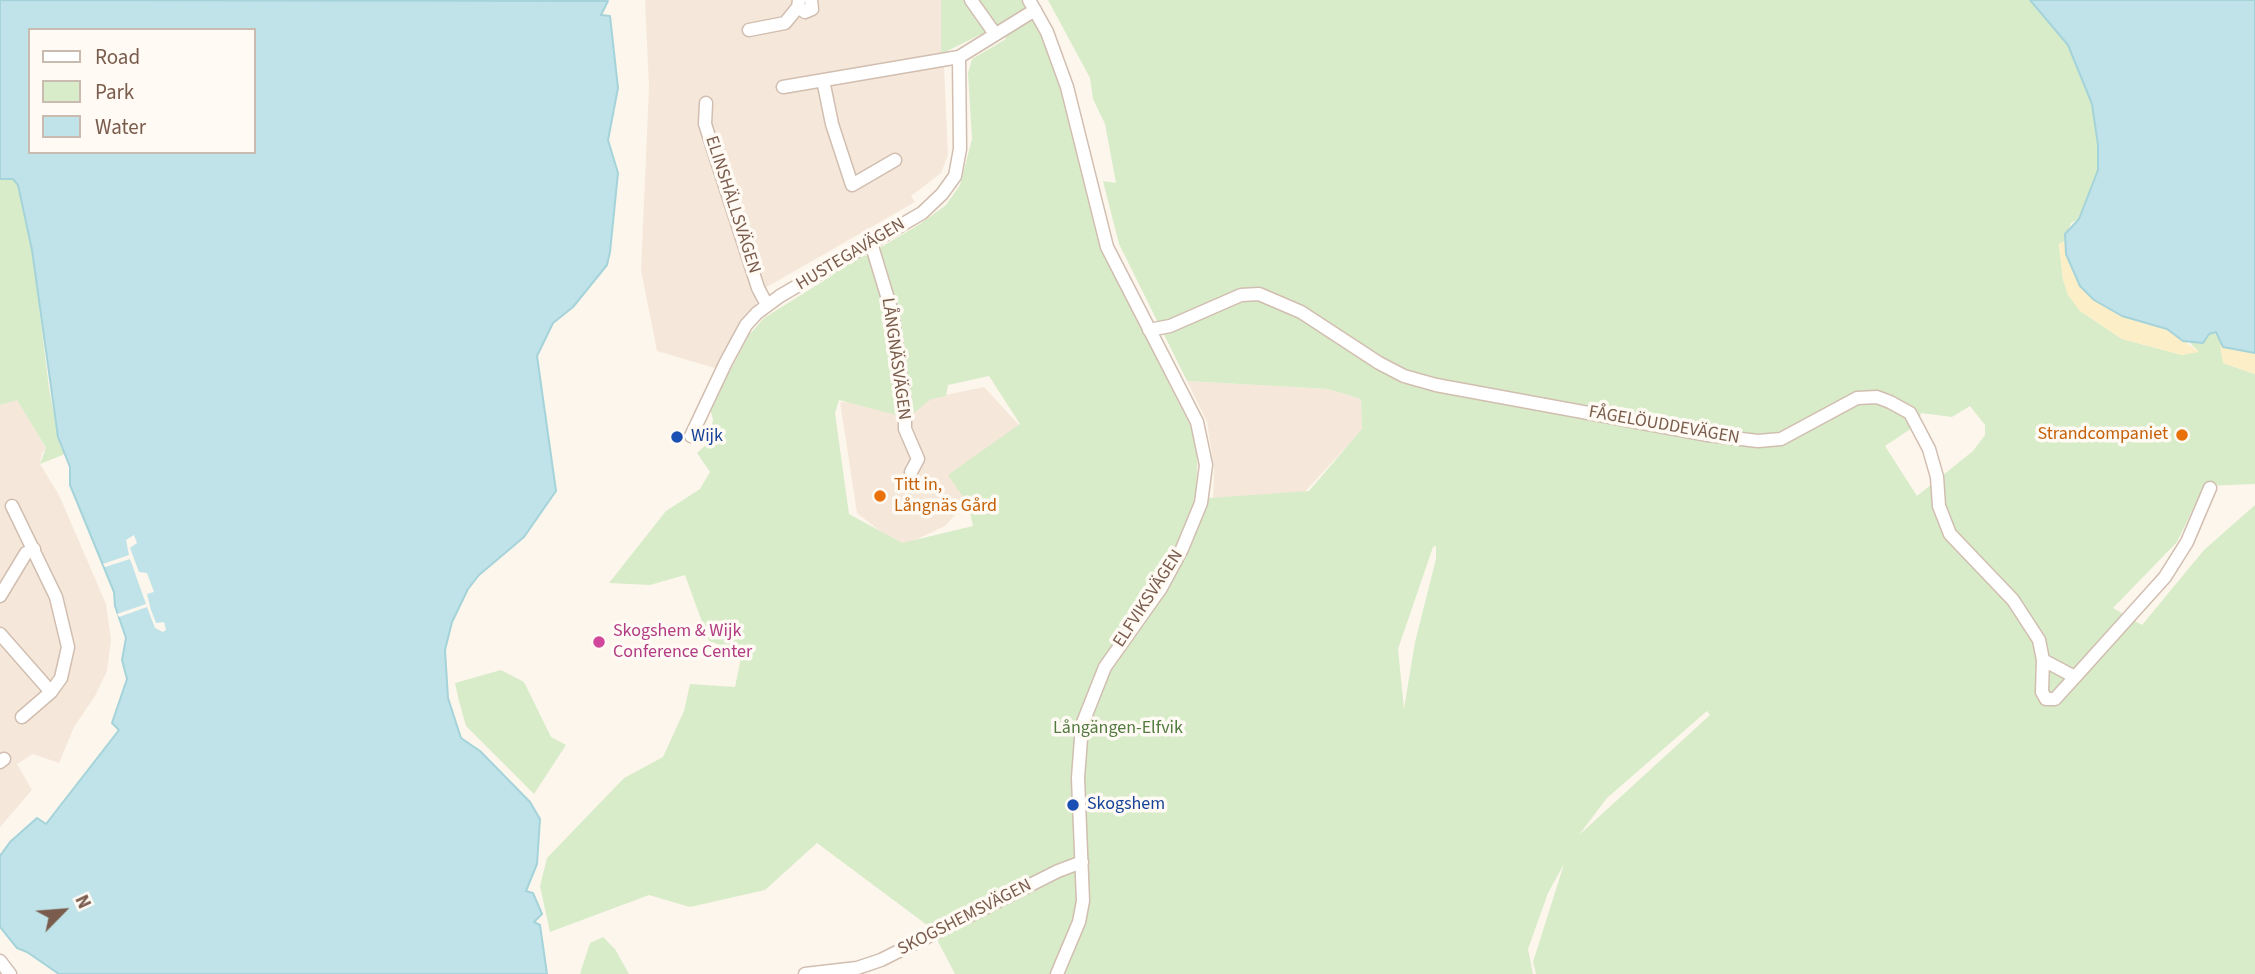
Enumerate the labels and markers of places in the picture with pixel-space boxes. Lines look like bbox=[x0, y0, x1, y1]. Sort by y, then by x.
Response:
place label: Strandcompaniet bbox=[2038, 424, 2168, 446]
place label: Wijk bbox=[691, 426, 723, 448]
marker: Strandcompaniet bbox=[2174, 427, 2190, 443]
marker: Wijk bbox=[669, 429, 685, 445]
place label: Titt in, Långnäs Gård bbox=[894, 475, 997, 518]
marker: Titt in, Långnäs Gård bbox=[872, 488, 888, 504]
place label: Skogshem & Wijk Conference Center bbox=[613, 621, 752, 664]
marker: Skogshem & Wijk Conference Center bbox=[591, 634, 607, 650]
place label: Skogshem bbox=[1087, 794, 1165, 816]
marker: Skogshem bbox=[1065, 797, 1081, 813]

